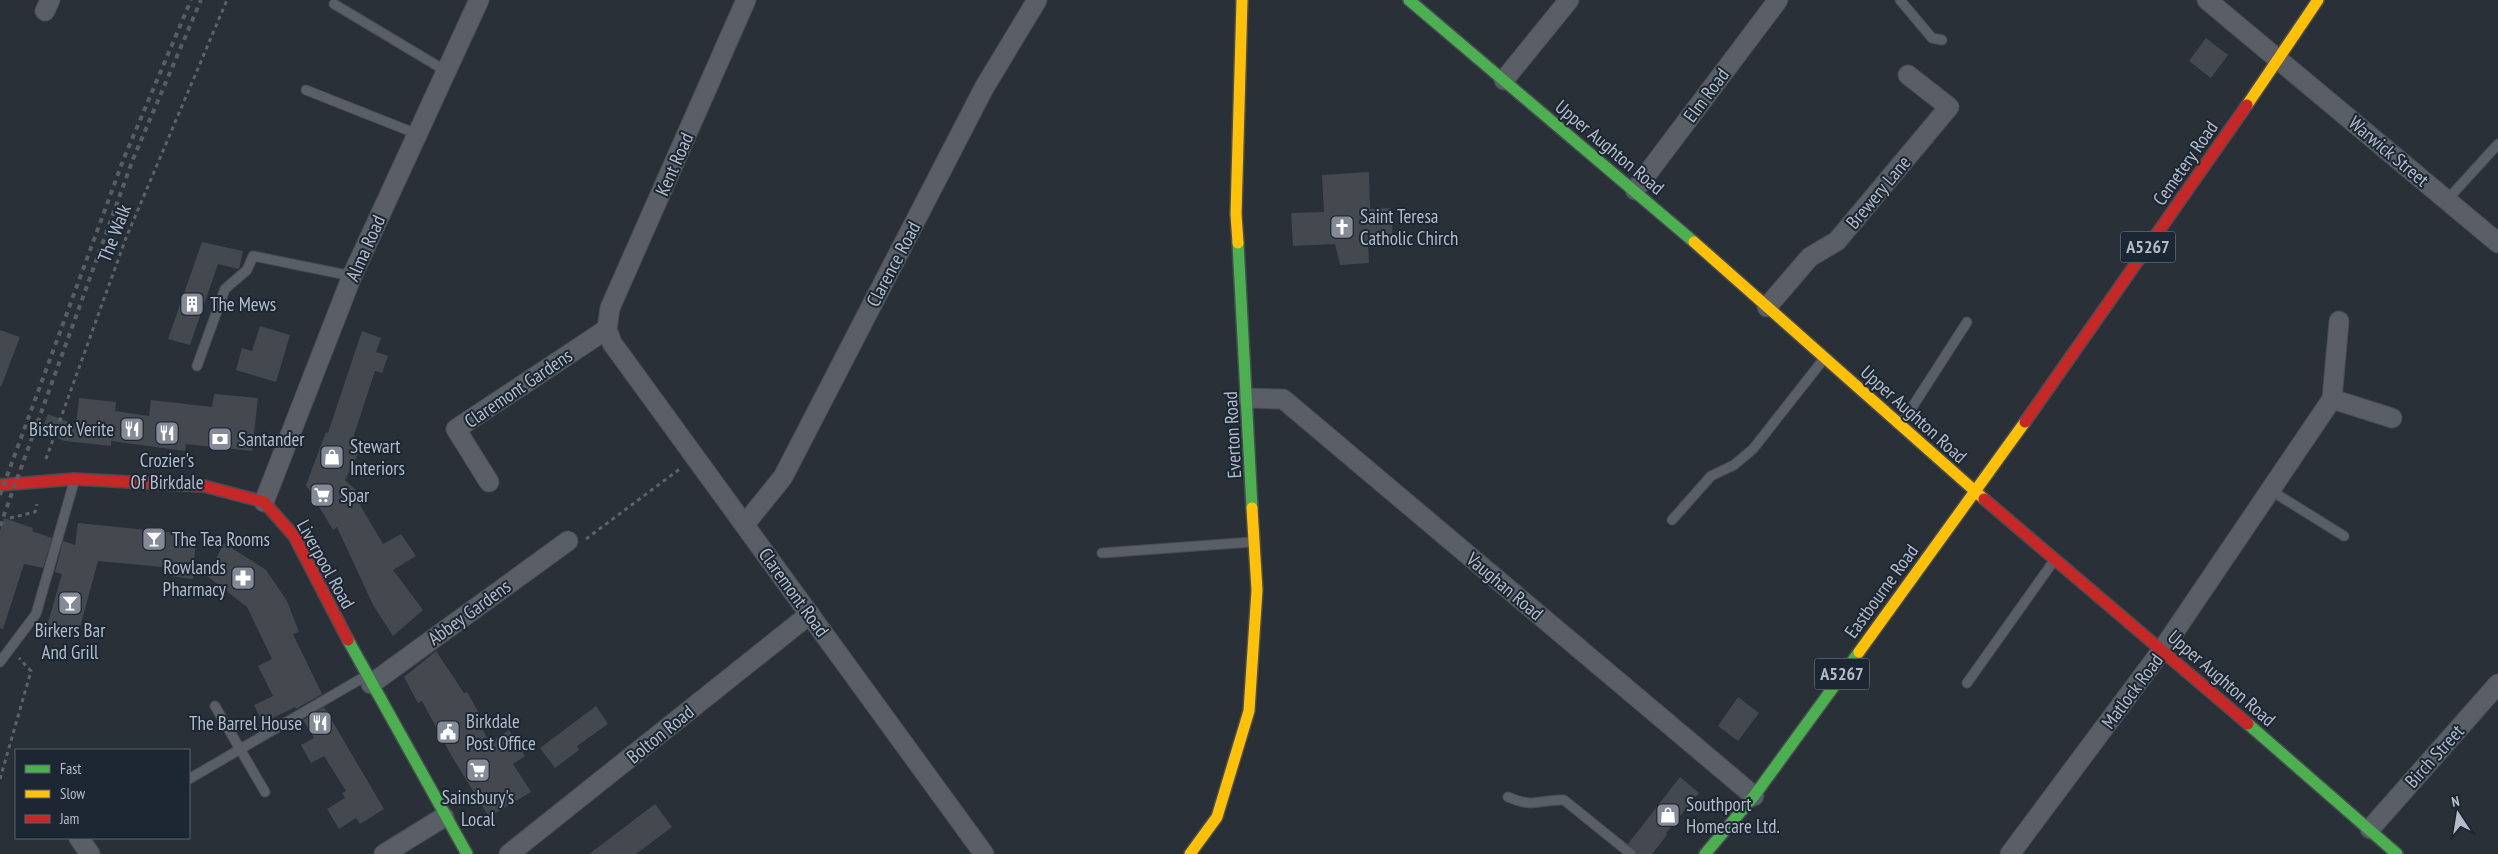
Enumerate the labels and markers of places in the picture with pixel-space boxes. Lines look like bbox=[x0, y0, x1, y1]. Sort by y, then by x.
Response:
place label: Saint Teresa Catholic Chirch bbox=[1360, 204, 1458, 250]
church icon: Saint Teresa Catholic Chirch bbox=[1329, 214, 1355, 240]
building icon: The Mews bbox=[179, 291, 205, 317]
place label: The Mews bbox=[210, 292, 276, 316]
restaurant icon: Bistrot Verite bbox=[119, 416, 145, 442]
place label: Bistrot Verite bbox=[29, 417, 114, 441]
restaurant icon: Crozier's Of Birkdale bbox=[154, 420, 180, 446]
bank icon: Santander bbox=[207, 426, 233, 452]
place label: Santander bbox=[238, 427, 305, 451]
place label: Stewart Interiors bbox=[350, 434, 405, 480]
shop icon: Stewart Interiors bbox=[319, 444, 345, 470]
place label: Crozier's Of Birkdale bbox=[130, 448, 204, 494]
supermarket icon: Spar bbox=[309, 482, 335, 508]
place label: Spar bbox=[340, 483, 370, 507]
bar icon: The Tea Rooms bbox=[141, 526, 167, 552]
place label: The Tea Rooms bbox=[172, 527, 270, 551]
place label: Rowlands Pharmacy bbox=[163, 555, 227, 601]
pharmacy icon: Rowlands Pharmacy bbox=[230, 565, 256, 591]
bar icon: Birkers Bar And Grill bbox=[57, 590, 83, 616]
place label: Birkers Bar And Grill bbox=[35, 618, 106, 664]
place label: Birkdale Post Office bbox=[466, 709, 536, 755]
restaurant icon: The Barrel House bbox=[307, 710, 333, 736]
place label: The Barrel House bbox=[189, 711, 302, 735]
public building icon: Birkdale Post Office bbox=[435, 719, 461, 745]
supermarket icon: Sainsbury's Local bbox=[465, 757, 491, 783]
place label: Sainsbury's Local bbox=[442, 785, 514, 831]
place label: Southport Homecare Ltd. bbox=[1686, 792, 1780, 838]
shop icon: Southport Homecare Ltd. bbox=[1655, 802, 1681, 828]

